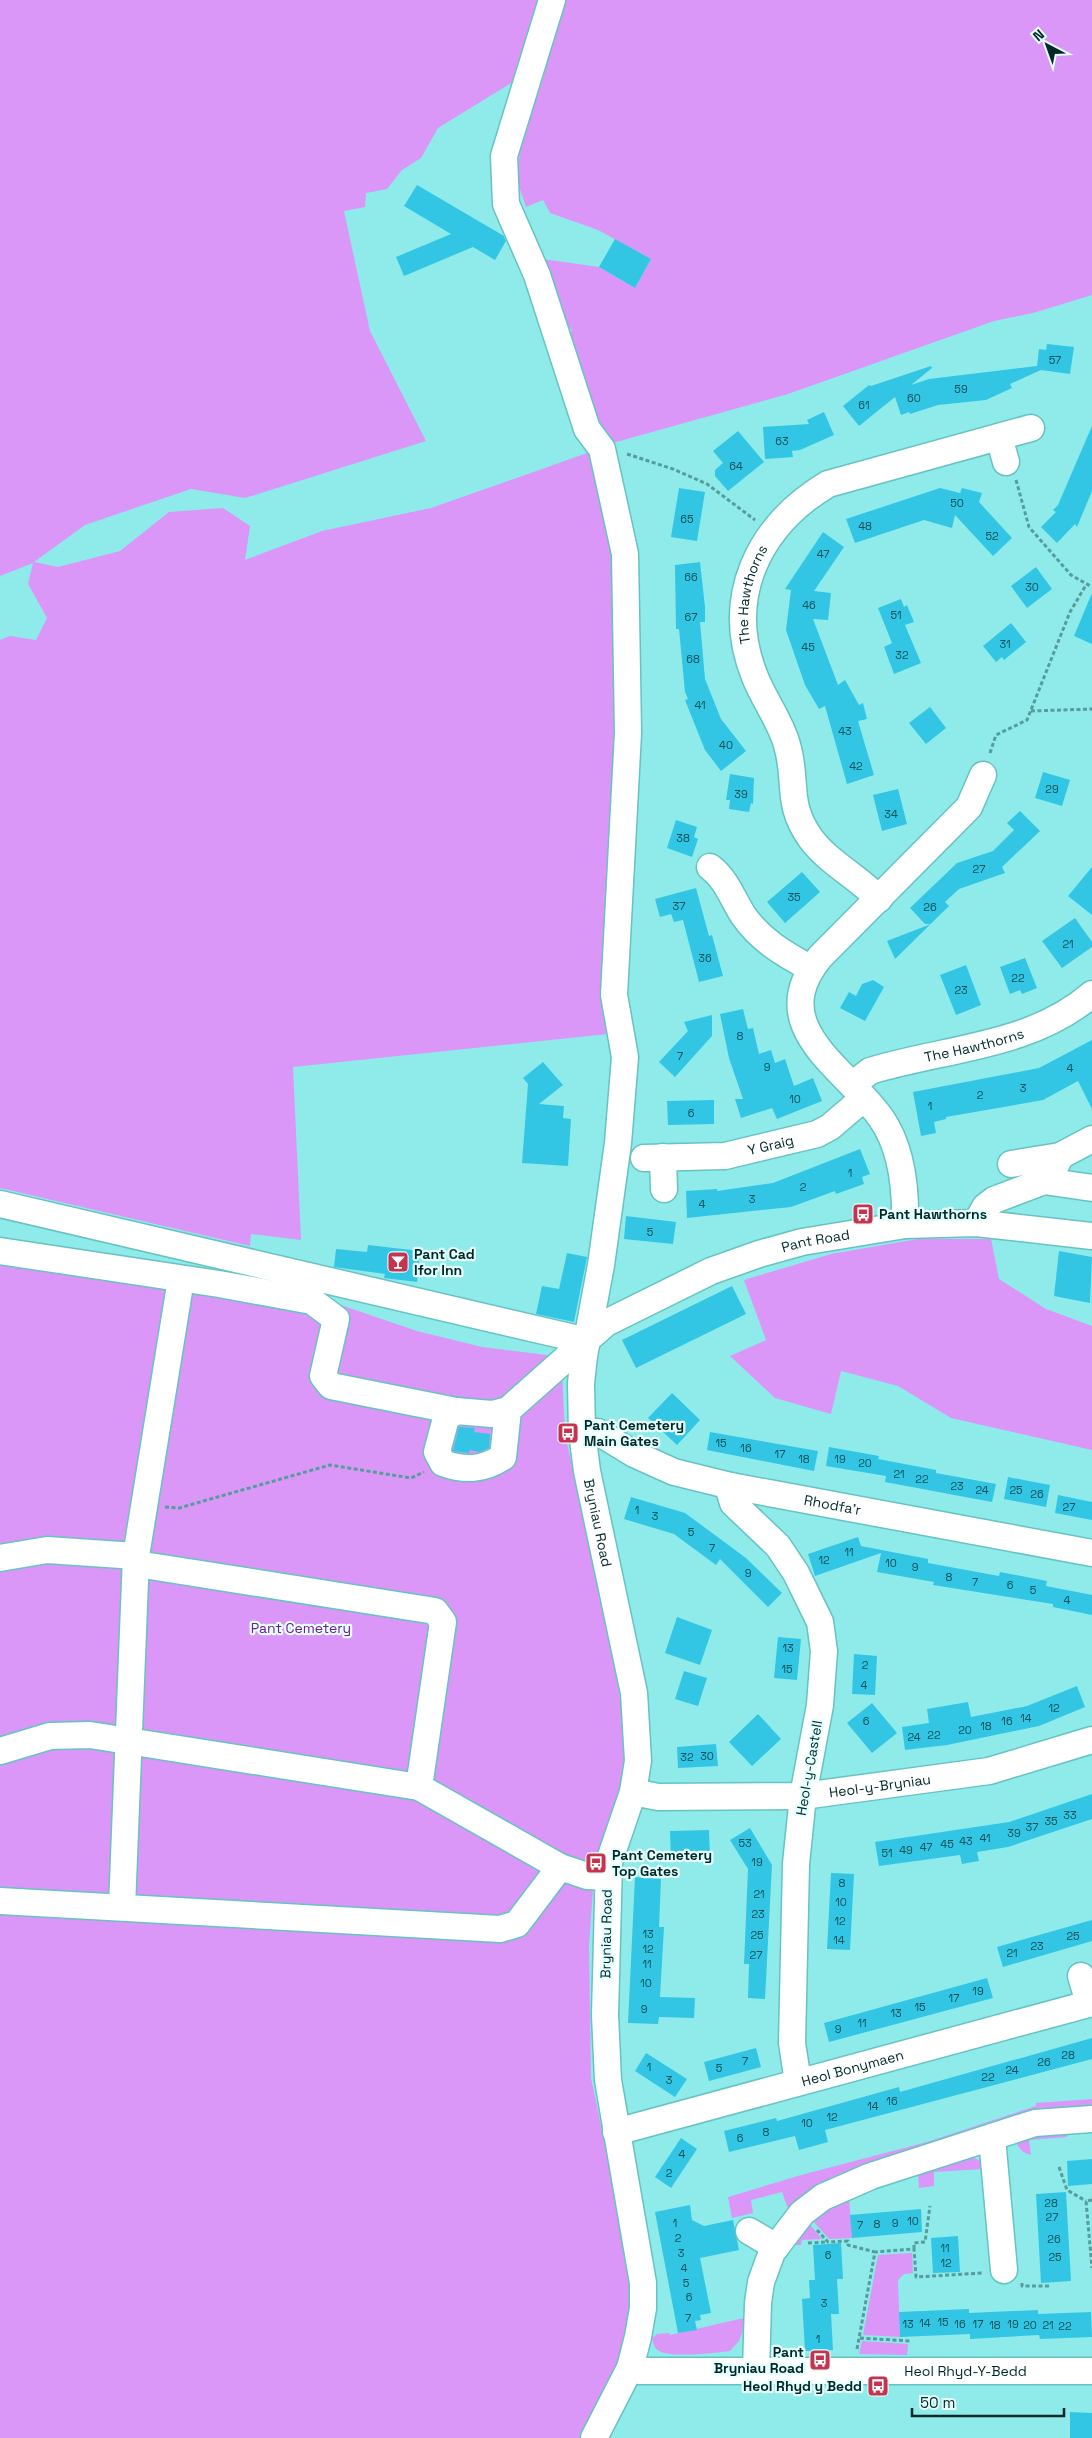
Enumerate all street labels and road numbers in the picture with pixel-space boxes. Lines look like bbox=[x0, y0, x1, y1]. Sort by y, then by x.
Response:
street label: The Hawthorns bbox=[734, 541, 771, 645]
street label: The Hawthorns bbox=[923, 1024, 1026, 1066]
street label: Y Graig bbox=[746, 1131, 796, 1159]
street label: Pant Road bbox=[779, 1225, 851, 1256]
street label: Bryniau Road bbox=[580, 1477, 616, 1569]
street label: Rhodfa'r bbox=[803, 1491, 863, 1519]
street label: Heol-y-Castell bbox=[792, 1719, 826, 1817]
street label: Heol-y-Bryniau bbox=[828, 1770, 932, 1801]
street label: Bryniau Road bbox=[596, 1889, 616, 1979]
street label: Heol Bonymaen bbox=[799, 2045, 905, 2090]
street label: Heol Rhyd-Y-Bedd bbox=[904, 2362, 1027, 2380]

